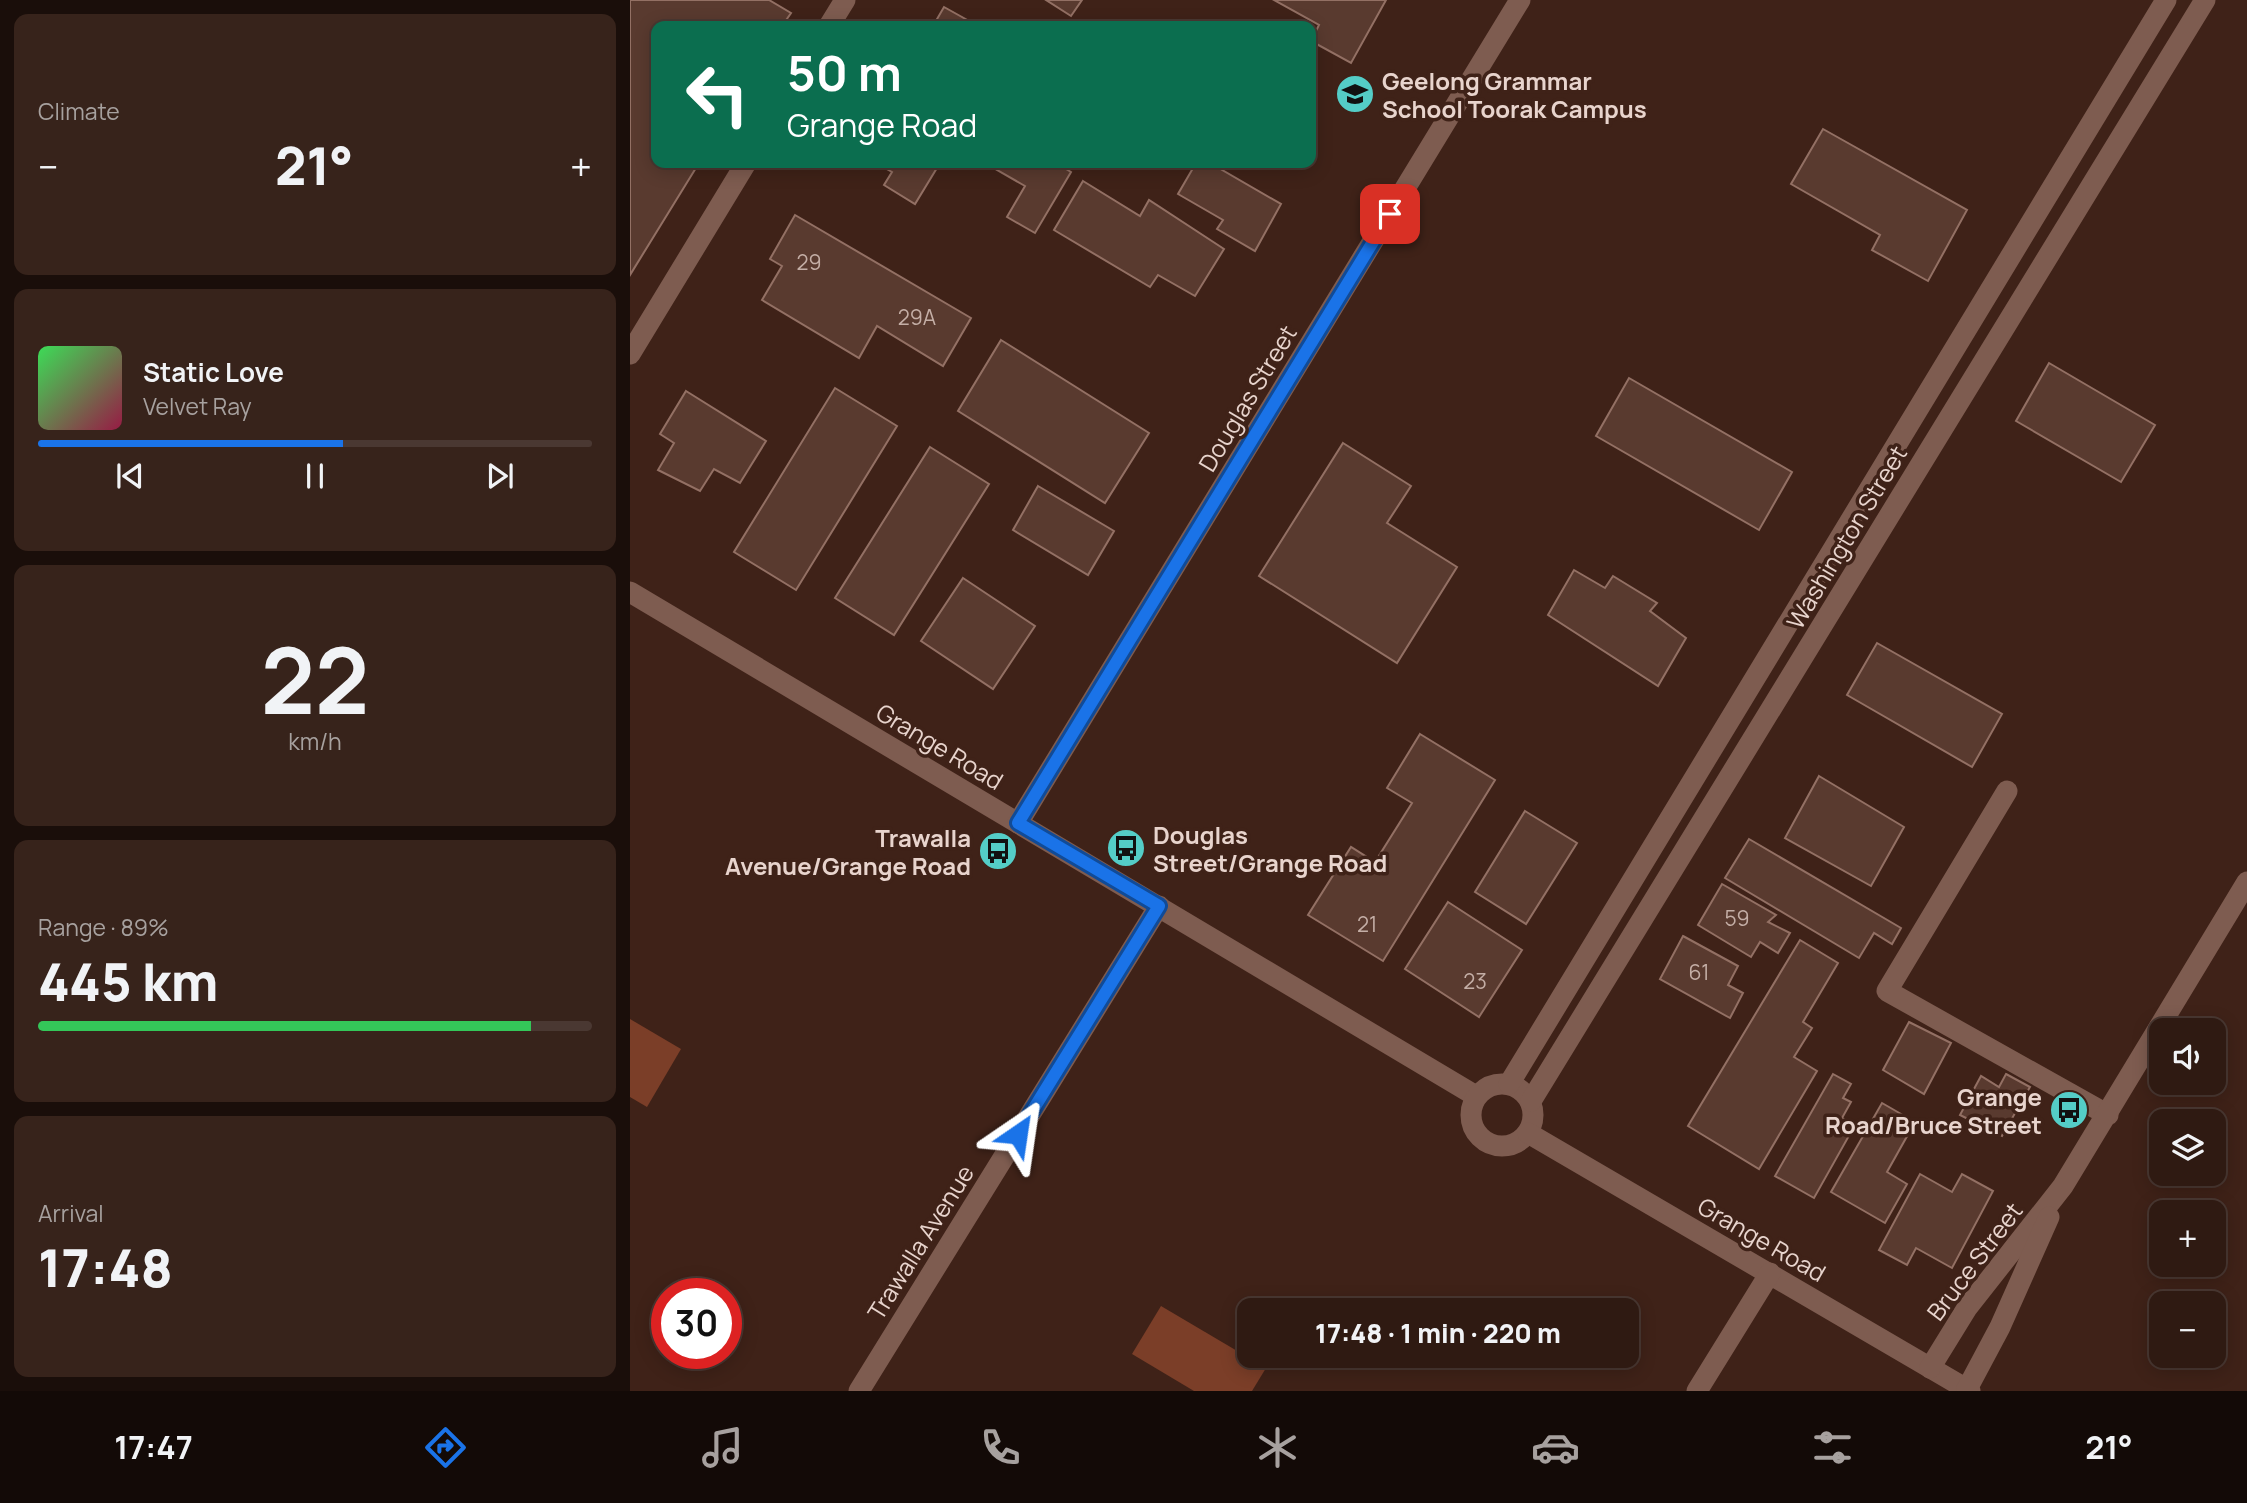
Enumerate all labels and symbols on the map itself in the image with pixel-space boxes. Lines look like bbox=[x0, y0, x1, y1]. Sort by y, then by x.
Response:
place label: Geelong Grammar School Toorak Campus bbox=[1382, 64, 1647, 125]
school or university icon: Geelong Grammar School Toorak Campus bbox=[1334, 73, 1376, 115]
pin bbox=[1360, 184, 1420, 244]
house number: 29 bbox=[796, 248, 822, 276]
house number: 29A bbox=[898, 303, 936, 331]
street label: Douglas Street bbox=[1190, 319, 1304, 477]
street label: Washington Street bbox=[1778, 439, 1914, 635]
street label: Grange Road bbox=[870, 695, 1010, 797]
place label: Douglas Street/Grange Road bbox=[1153, 818, 1387, 879]
place label: Trawalla Avenue/Grange Road bbox=[725, 821, 971, 882]
bus stop icon: Douglas Street/Grange Road bbox=[1105, 827, 1147, 869]
bus stop icon: Trawalla Avenue/Grange Road bbox=[977, 830, 1019, 872]
house number: 59 bbox=[1724, 904, 1750, 932]
house number: 21 bbox=[1357, 910, 1377, 938]
house number: 61 bbox=[1689, 958, 1709, 986]
house number: 23 bbox=[1463, 967, 1487, 995]
place label: Grange Road/Bruce Street bbox=[1825, 1080, 2042, 1141]
bus stop icon: Grange Road/Bruce Street bbox=[2048, 1089, 2090, 1131]
position arrow bbox=[981, 1097, 1055, 1171]
street label: Trawalla Avenue bbox=[859, 1158, 981, 1326]
street label: Grange Road bbox=[1692, 1189, 1832, 1289]
street label: Bruce Street bbox=[1919, 1195, 2029, 1327]
speed limit sign: 30 bbox=[651, 1278, 742, 1369]

